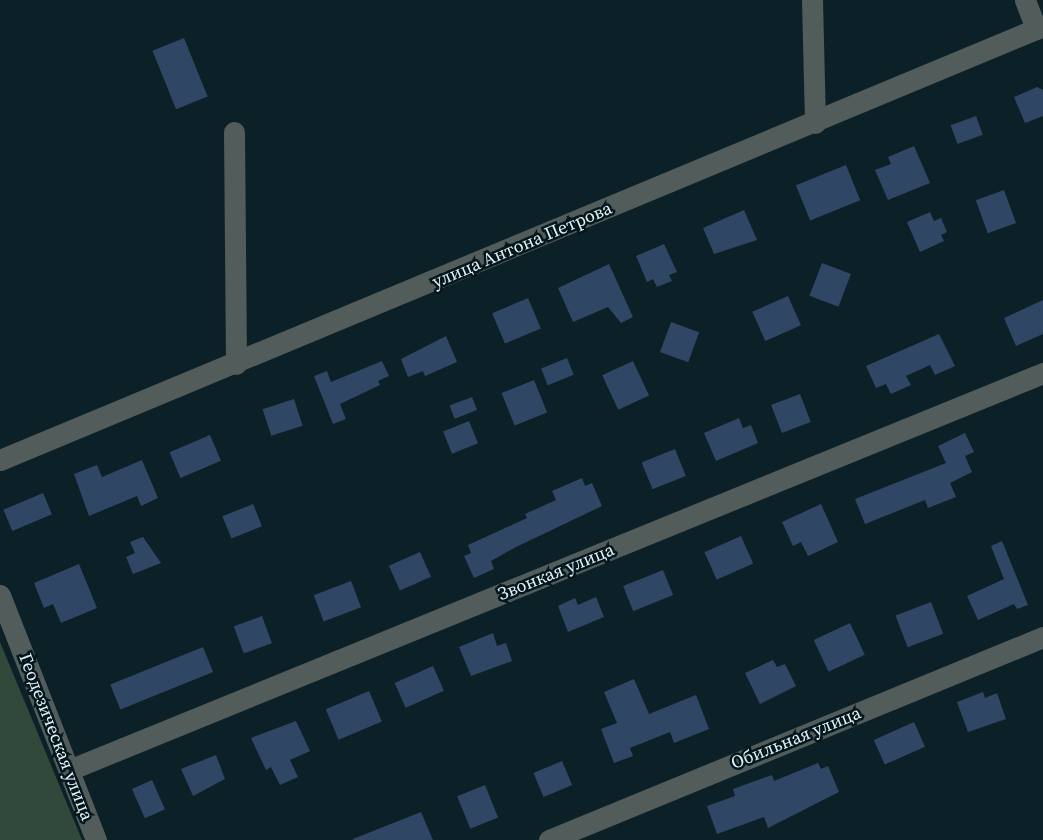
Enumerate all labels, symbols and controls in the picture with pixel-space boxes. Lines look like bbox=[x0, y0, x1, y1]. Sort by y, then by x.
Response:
street label: улица Антона Петрова bbox=[429, 197, 615, 293]
street label: Звонкая улица bbox=[495, 539, 617, 605]
street label: Геодезическая улица bbox=[14, 650, 98, 824]
street label: Обильная улица bbox=[728, 702, 864, 774]

